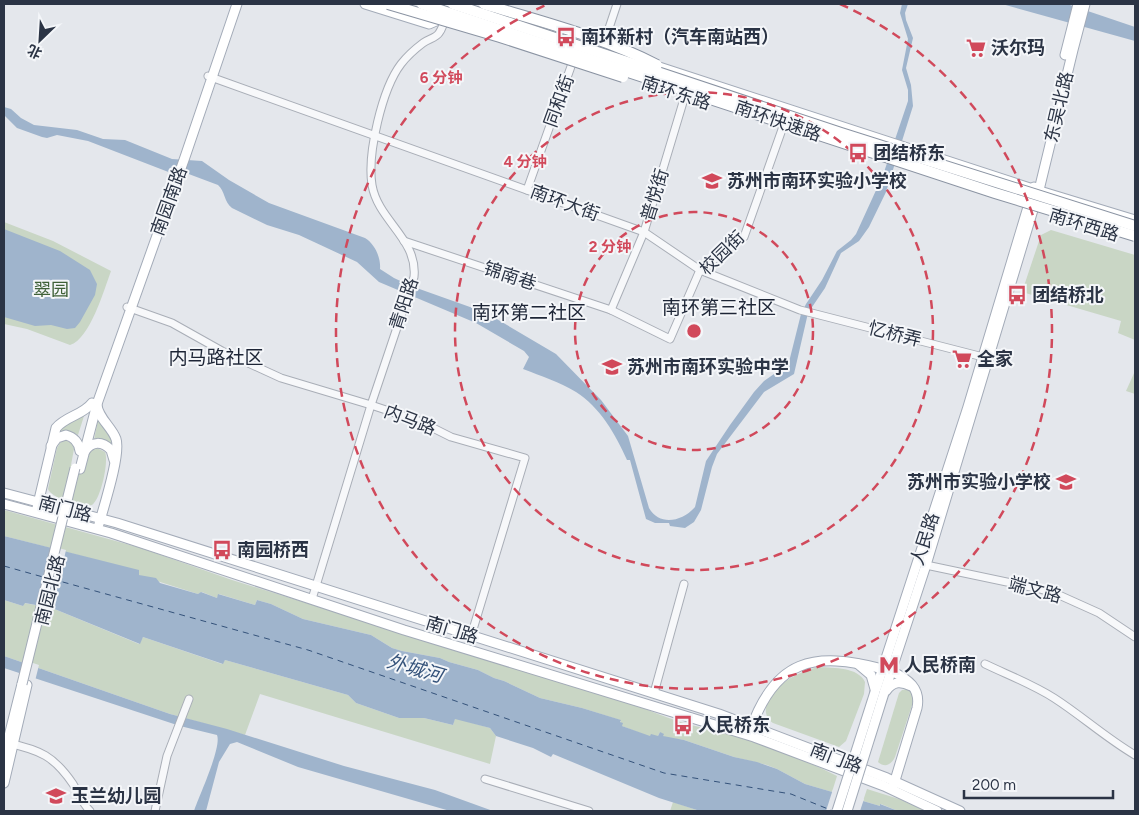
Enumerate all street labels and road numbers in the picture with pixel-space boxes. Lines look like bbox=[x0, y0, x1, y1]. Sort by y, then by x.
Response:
street label: 东吴北路 bbox=[1040, 69, 1078, 145]
street label: 南环东路 bbox=[638, 71, 714, 115]
street label: 同和街 bbox=[539, 72, 579, 130]
street label: 南环快速路 bbox=[732, 96, 824, 146]
street label: 南园南路 bbox=[146, 163, 192, 239]
street label: 普悦街 bbox=[637, 166, 673, 224]
street label: 南环大街 bbox=[527, 180, 603, 226]
street label: 南环西路 bbox=[1046, 204, 1122, 246]
street label: 校园街 bbox=[695, 226, 749, 280]
street label: 锦南巷 bbox=[481, 257, 539, 295]
street label: 青阳路 bbox=[385, 275, 423, 333]
street label: 忆桥弄 bbox=[866, 317, 924, 351]
street label: 内马路 bbox=[381, 400, 439, 440]
street label: 南门路 bbox=[36, 491, 94, 527]
street label: 人民路 bbox=[906, 510, 944, 568]
street label: 南园北路 bbox=[31, 552, 69, 628]
street label: 端文路 bbox=[1006, 572, 1064, 608]
street label: 南门路 bbox=[423, 612, 481, 648]
street label: 南门路 bbox=[807, 738, 865, 778]

